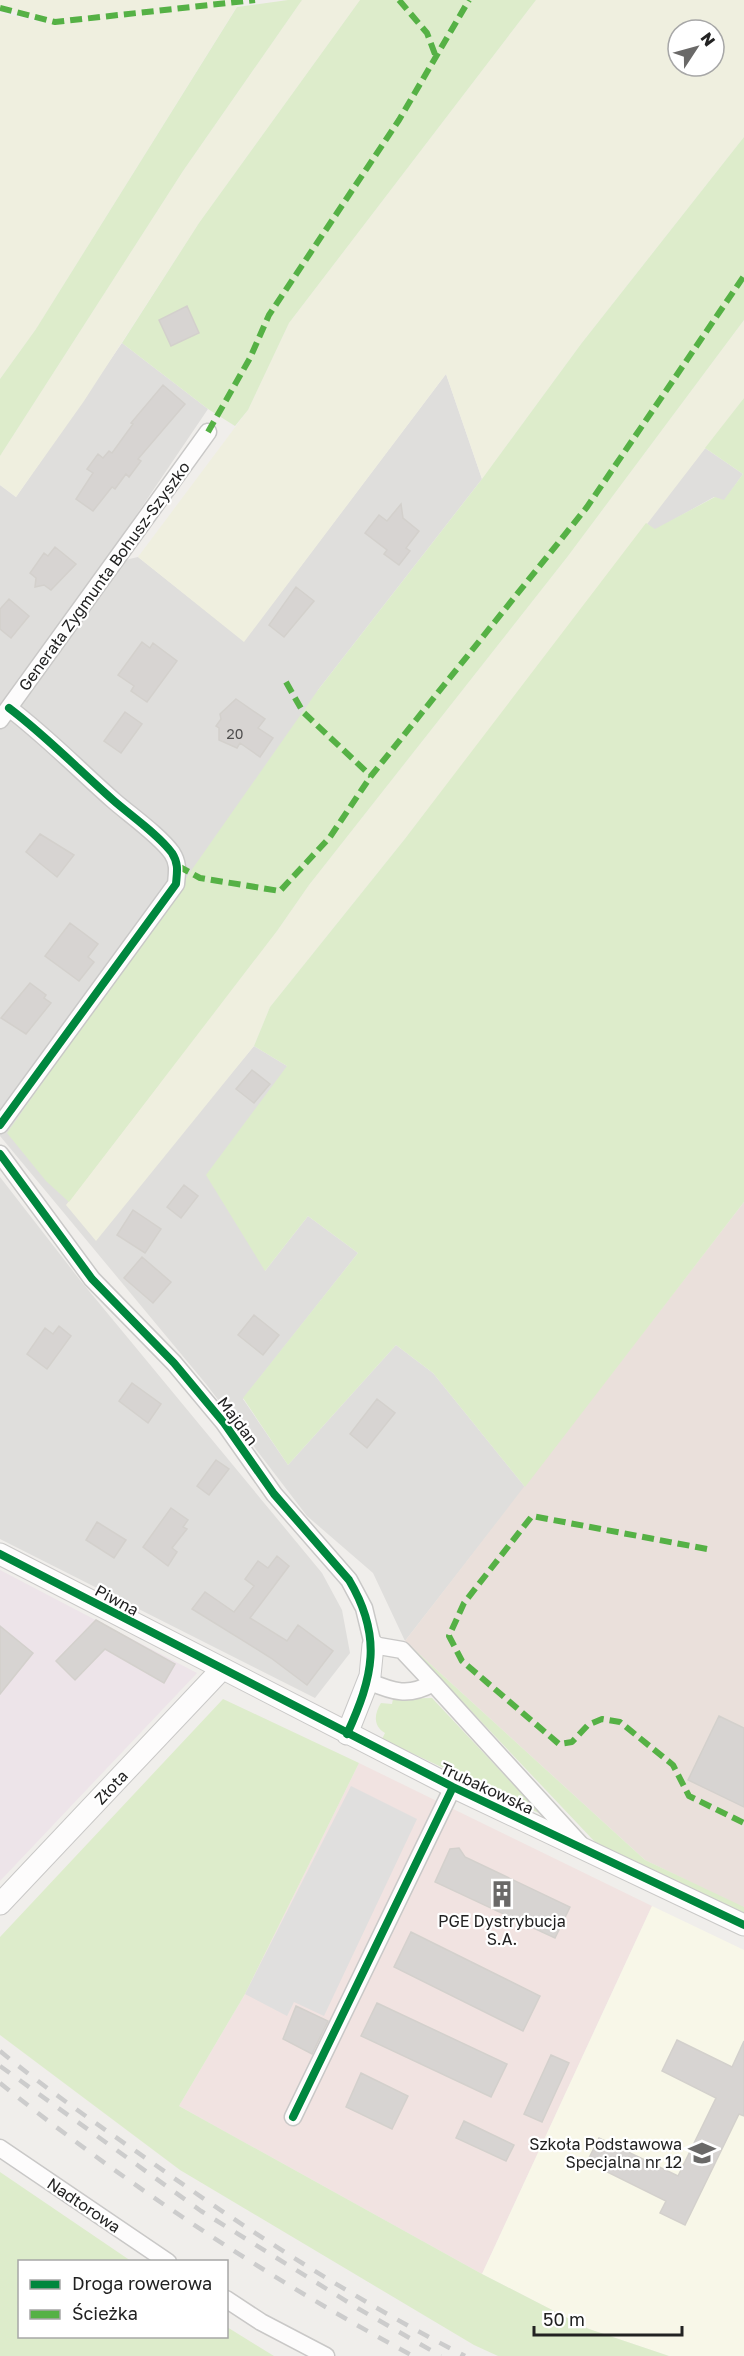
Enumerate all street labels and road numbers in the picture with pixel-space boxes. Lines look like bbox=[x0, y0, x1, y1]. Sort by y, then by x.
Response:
street label: Generała Zygmunta Bohusz-Szyszko bbox=[14, 457, 194, 695]
street label: Majdan bbox=[213, 1393, 263, 1449]
street label: Piwna bbox=[92, 1580, 142, 1620]
street label: Trubakowska bbox=[437, 1758, 537, 1818]
street label: Złota bbox=[90, 1766, 132, 1808]
street label: Nadtorowa bbox=[43, 2173, 125, 2237]

